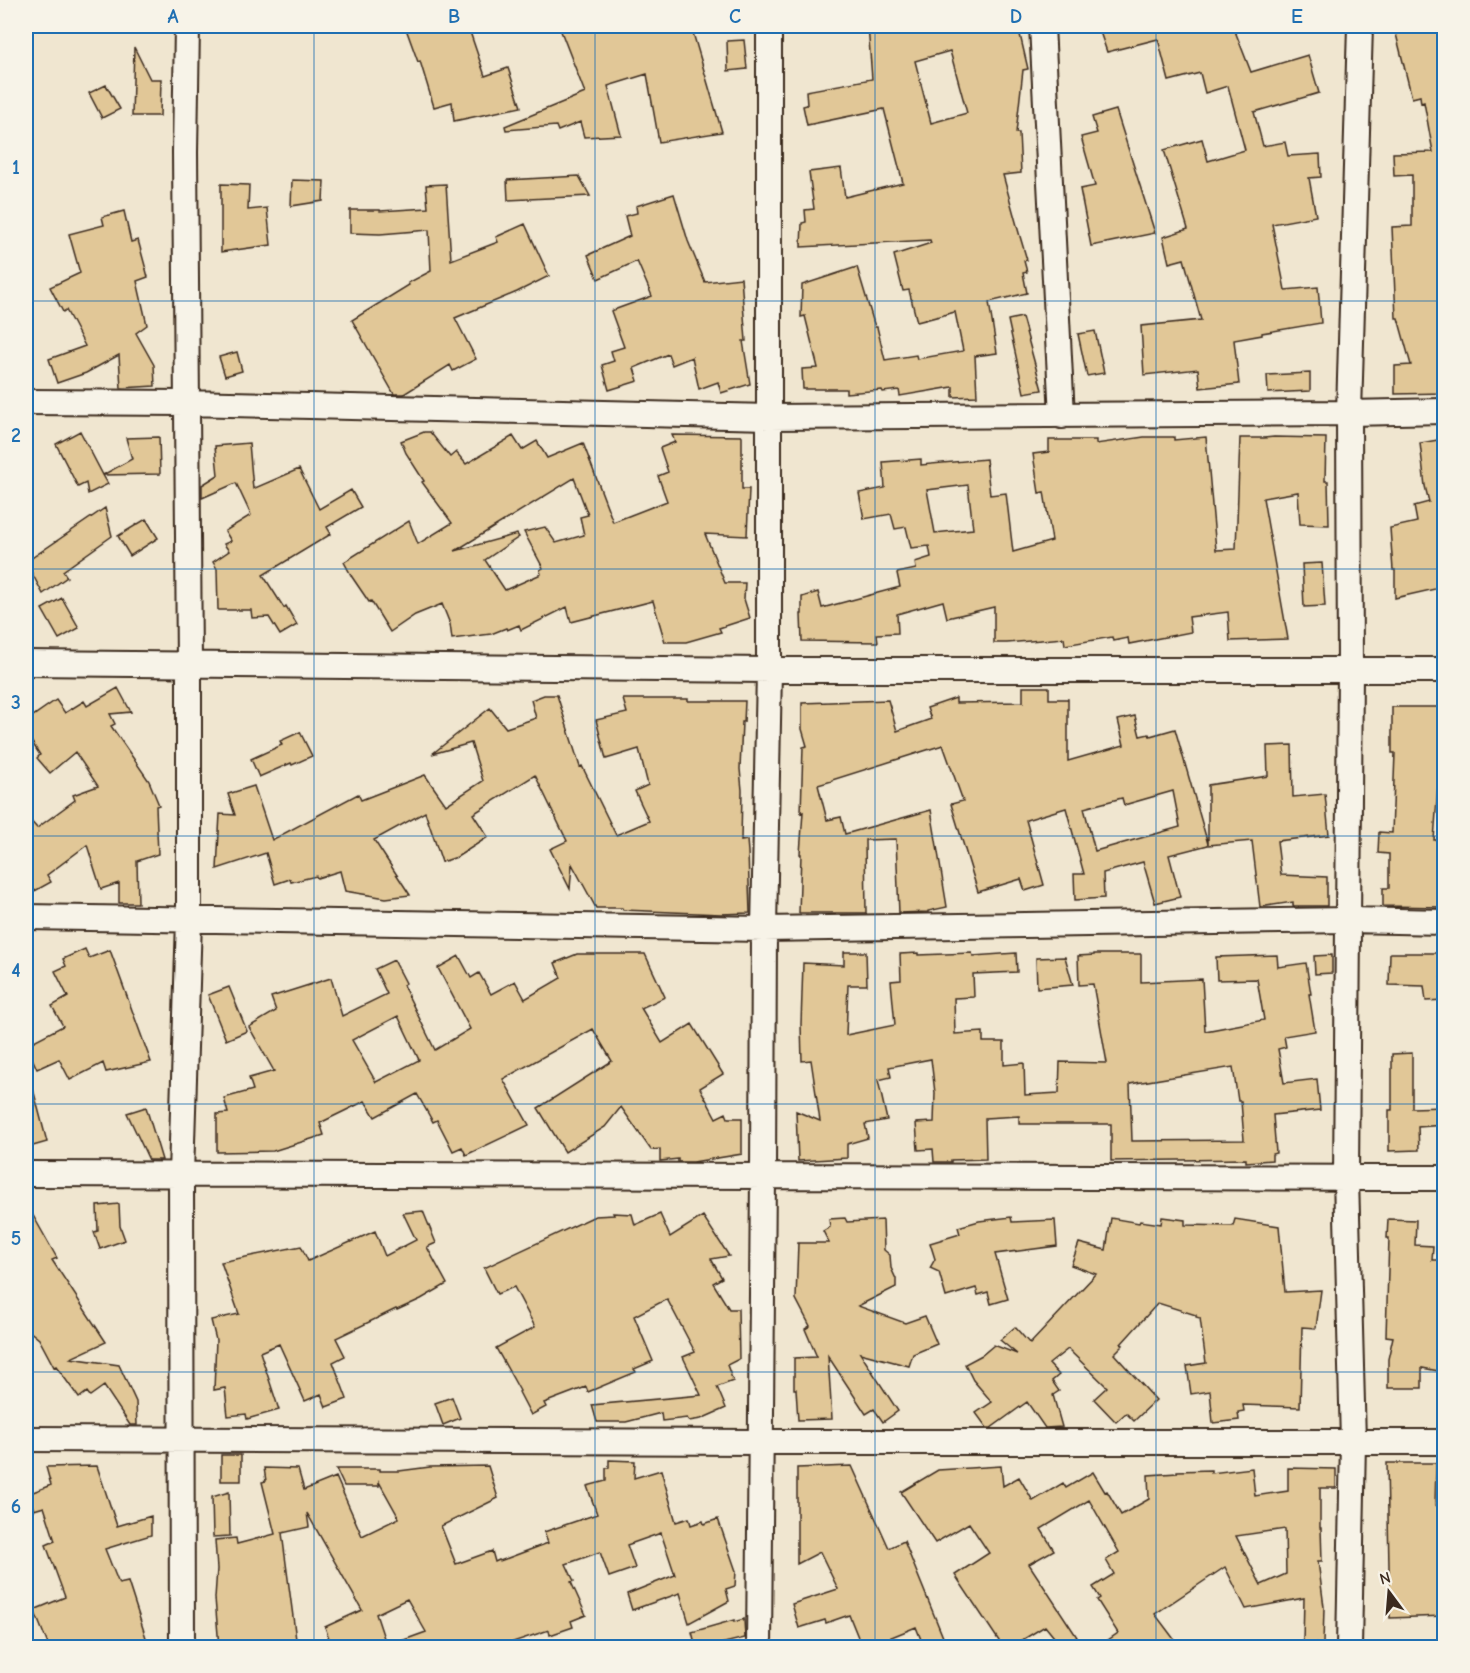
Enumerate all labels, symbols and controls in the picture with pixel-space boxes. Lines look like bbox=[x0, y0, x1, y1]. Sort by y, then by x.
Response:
text: A bbox=[167, 5, 179, 28]
text: B bbox=[448, 5, 460, 28]
text: C bbox=[729, 5, 741, 28]
text: D bbox=[1010, 5, 1022, 28]
text: E bbox=[1291, 5, 1303, 28]
text: 1 bbox=[12, 156, 20, 179]
text: 2 bbox=[11, 424, 21, 447]
text: 3 bbox=[11, 691, 21, 714]
text: 4 bbox=[11, 959, 21, 982]
text: 5 bbox=[11, 1227, 21, 1250]
text: 6 bbox=[11, 1495, 21, 1518]
north arrow bbox=[1359, 1562, 1419, 1622]
text: N bbox=[1378, 1568, 1393, 1589]

